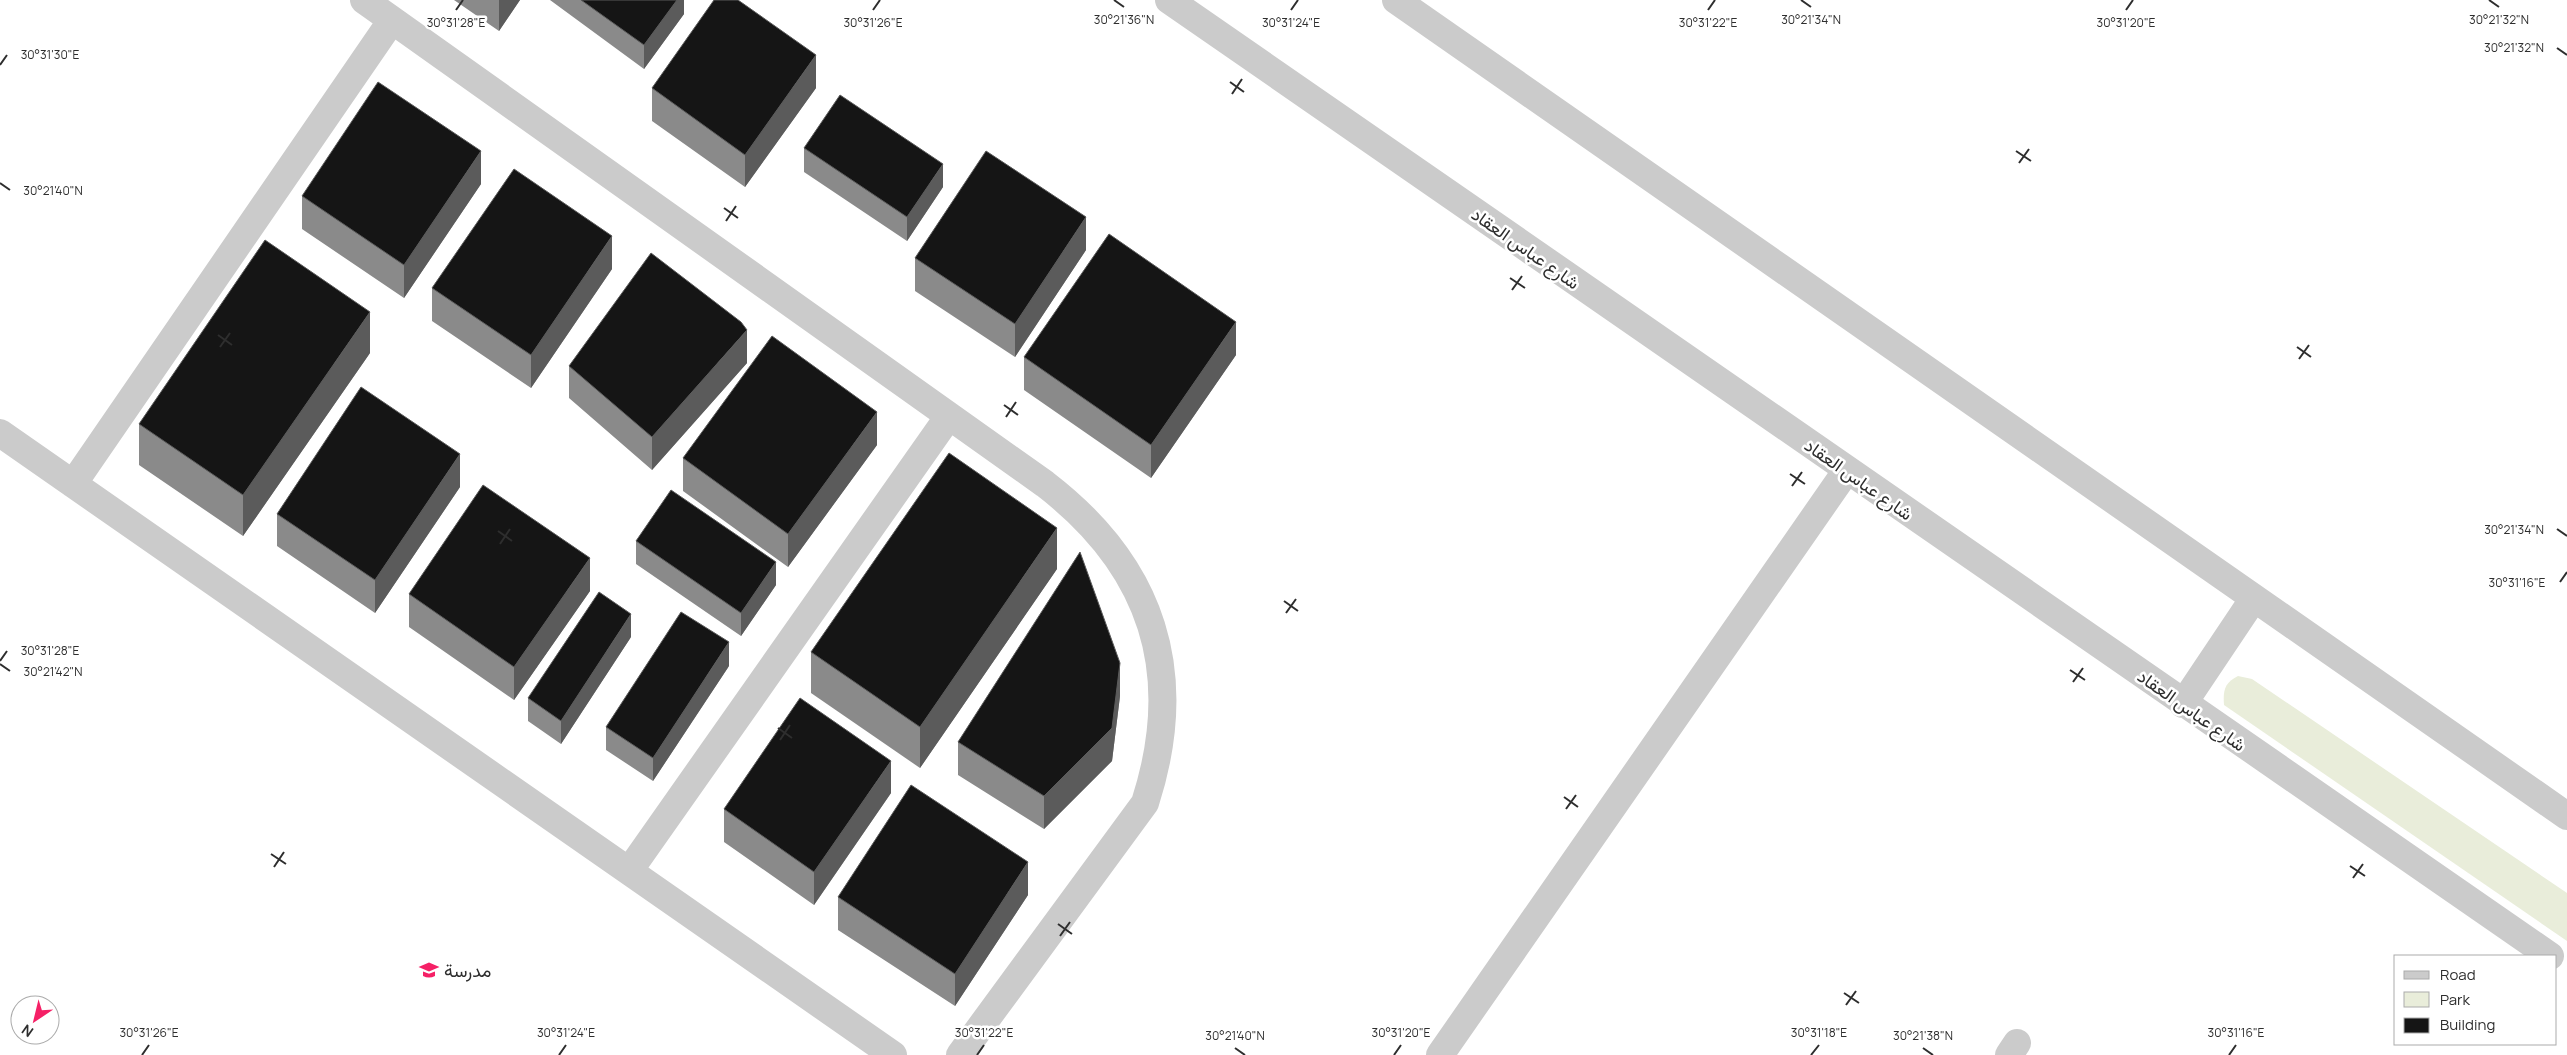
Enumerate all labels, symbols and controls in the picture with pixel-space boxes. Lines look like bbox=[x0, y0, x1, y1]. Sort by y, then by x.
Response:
text: 30°21'36"N bbox=[1094, 11, 1154, 28]
text: 30°21'34"N bbox=[1781, 11, 1841, 28]
text: 30°21'32"N bbox=[2469, 11, 2529, 28]
text: 30°31'28"E bbox=[427, 14, 485, 31]
text: 30°31'26"E bbox=[843, 14, 903, 31]
text: 30°31'24"E bbox=[1262, 14, 1320, 31]
text: 30°31'22"E bbox=[1679, 14, 1737, 31]
text: 30°31'20"E bbox=[2097, 14, 2156, 31]
text: 30°21'32"N bbox=[2484, 39, 2544, 56]
text: 30°31'30"E bbox=[21, 46, 80, 63]
text: 30°21'40"N bbox=[23, 182, 83, 199]
street label: شارع عباس العقاد bbox=[1467, 202, 1585, 295]
street label: شارع عباس العقاد bbox=[1800, 433, 1918, 526]
text: 30°21'34"N bbox=[2484, 521, 2544, 538]
text: 30°31'16"E bbox=[2489, 574, 2546, 591]
text: 30°31'28"E bbox=[21, 642, 79, 659]
text: 30°21'42"N bbox=[24, 663, 82, 680]
street label: شارع عباس العقاد bbox=[2133, 664, 2251, 757]
legend bbox=[2394, 955, 2557, 1045]
place label: مدرسة bbox=[444, 958, 491, 982]
school or university icon: مدرسة bbox=[418, 959, 440, 981]
text: Road bbox=[2440, 964, 2476, 985]
text: Park bbox=[2440, 989, 2470, 1010]
north arrow bbox=[10, 995, 60, 1045]
text: Building bbox=[2440, 1014, 2495, 1035]
text: N bbox=[18, 1020, 37, 1042]
text: 30°31'26"E bbox=[119, 1024, 179, 1041]
text: 30°31'24"E bbox=[537, 1024, 595, 1041]
text: 30°31'22"E bbox=[955, 1024, 1013, 1041]
text: 30°31'20"E bbox=[1372, 1024, 1431, 1041]
text: 30°31'18"E bbox=[1791, 1024, 1847, 1041]
text: 30°31'16"E bbox=[2208, 1024, 2265, 1041]
text: 30°21'40"N bbox=[1205, 1027, 1265, 1044]
text: 30°21'38"N bbox=[1893, 1027, 1953, 1044]

